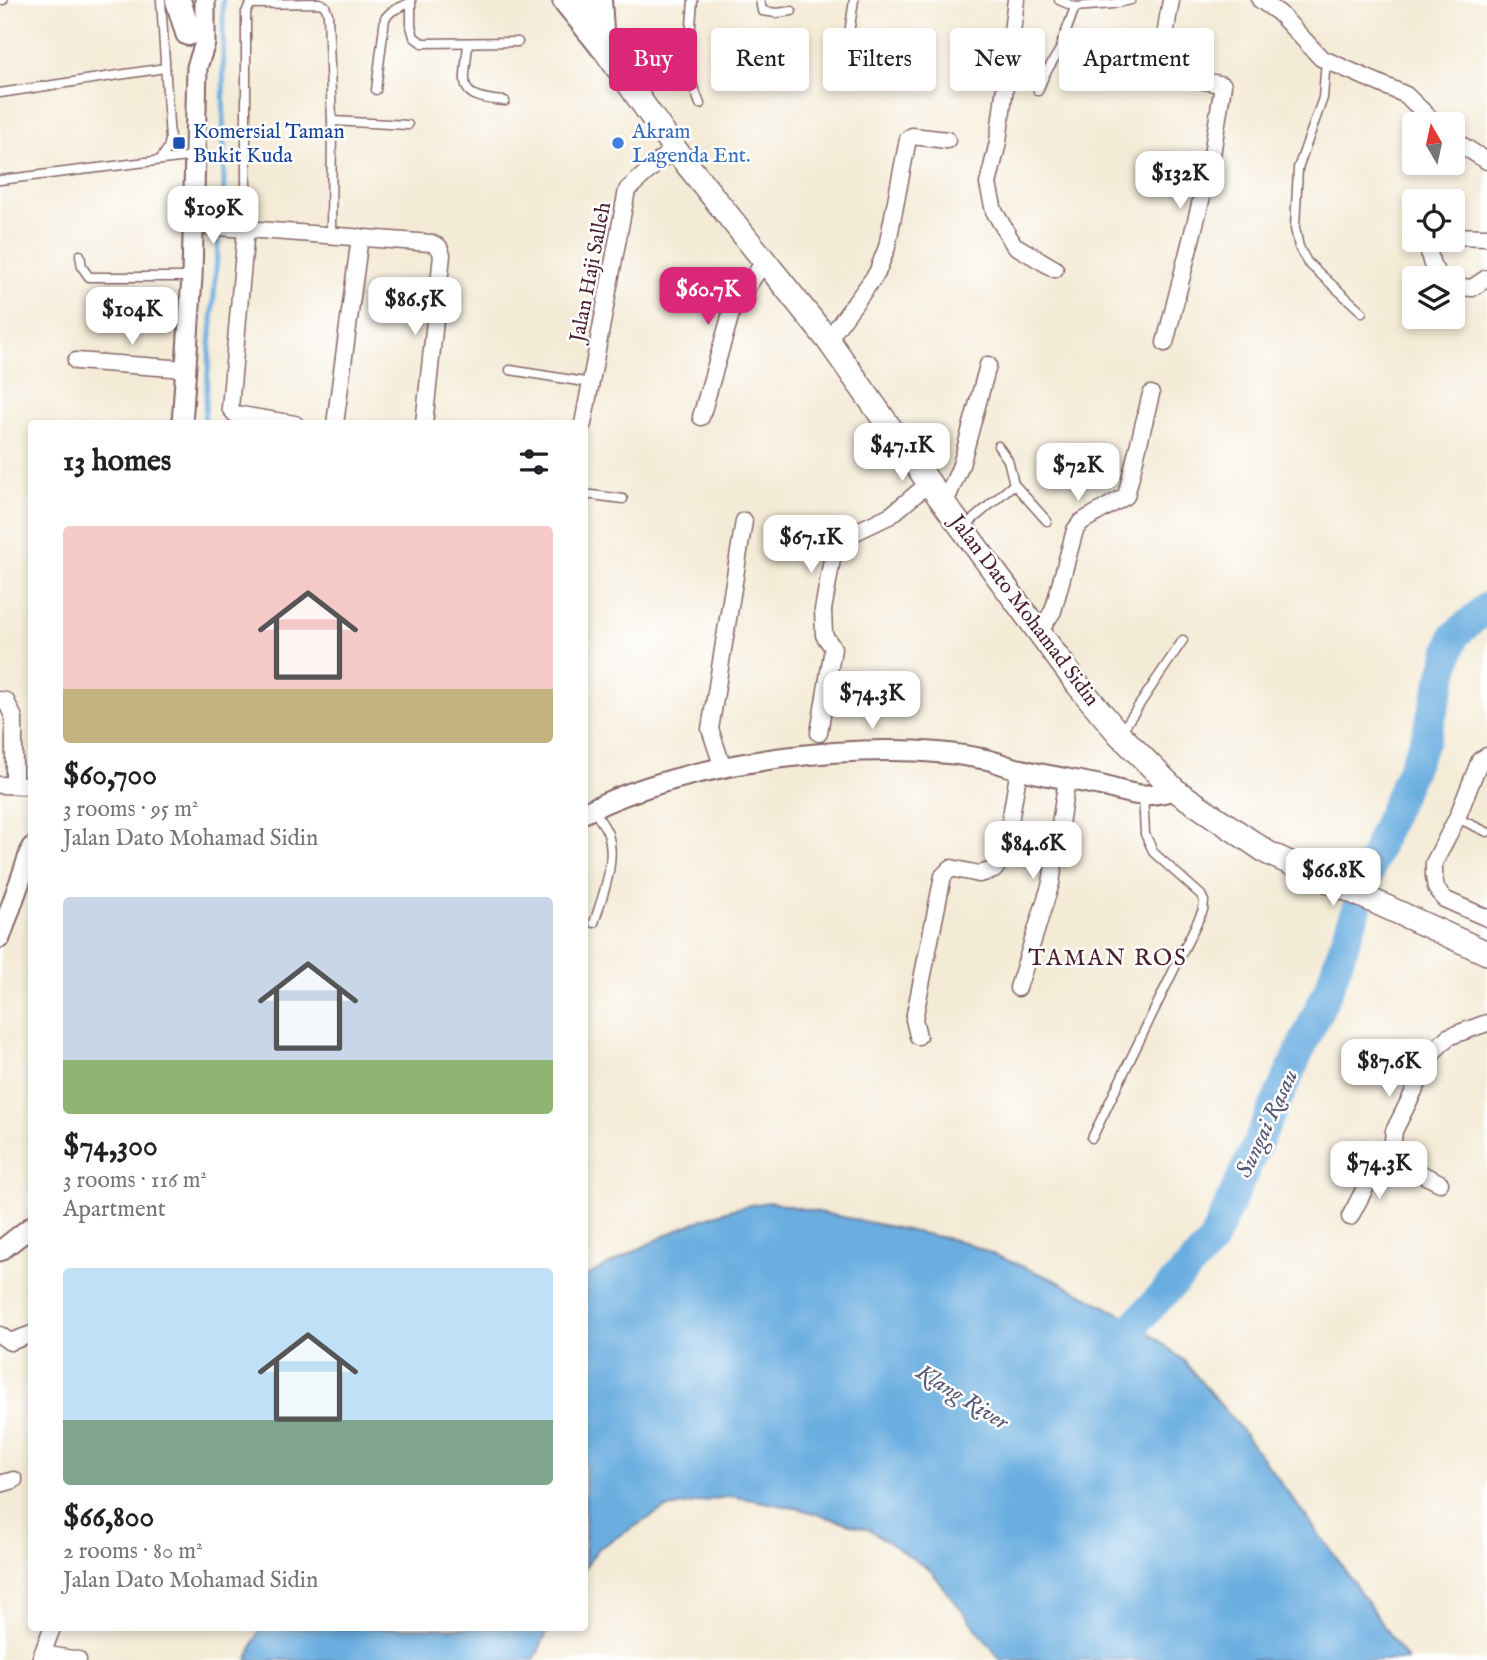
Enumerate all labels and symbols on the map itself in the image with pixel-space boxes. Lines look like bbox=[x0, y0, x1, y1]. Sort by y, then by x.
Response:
north arrow bbox=[1402, 112, 1465, 175]
place label: Komersial Taman Bukit Kuda bbox=[193, 119, 345, 170]
place label: Akram Lagenda Ent. bbox=[631, 119, 750, 170]
marker: Komersial Taman Bukit Kuda bbox=[171, 135, 187, 151]
marker: Akram Lagenda Ent. bbox=[610, 135, 626, 151]
pin: $132K bbox=[1131, 152, 1229, 211]
pin: $109K bbox=[164, 187, 262, 246]
street label: Jalan Haji Salleh bbox=[564, 200, 618, 347]
pin: $60.7K bbox=[651, 268, 765, 327]
pin: $86.5K bbox=[358, 278, 472, 337]
pin: $104K bbox=[83, 288, 181, 347]
pin: $47.1K bbox=[845, 424, 959, 483]
pin: $72K bbox=[1037, 444, 1119, 503]
street label: Jalan Dato Mohamad Sidin bbox=[942, 508, 1105, 712]
pin: $67.1K bbox=[754, 516, 868, 575]
pin: $74.3K bbox=[815, 672, 929, 731]
pin: $84.6K bbox=[976, 822, 1090, 881]
pin: $66.8K bbox=[1276, 848, 1390, 908]
district label: TAMAN ROS bbox=[1028, 944, 1188, 973]
pin: $87.6K bbox=[1332, 1040, 1446, 1099]
water label: Sungai Rasau bbox=[1230, 1065, 1306, 1183]
pin: $74.3K bbox=[1322, 1142, 1436, 1201]
water label: Klang River bbox=[909, 1357, 1015, 1438]

